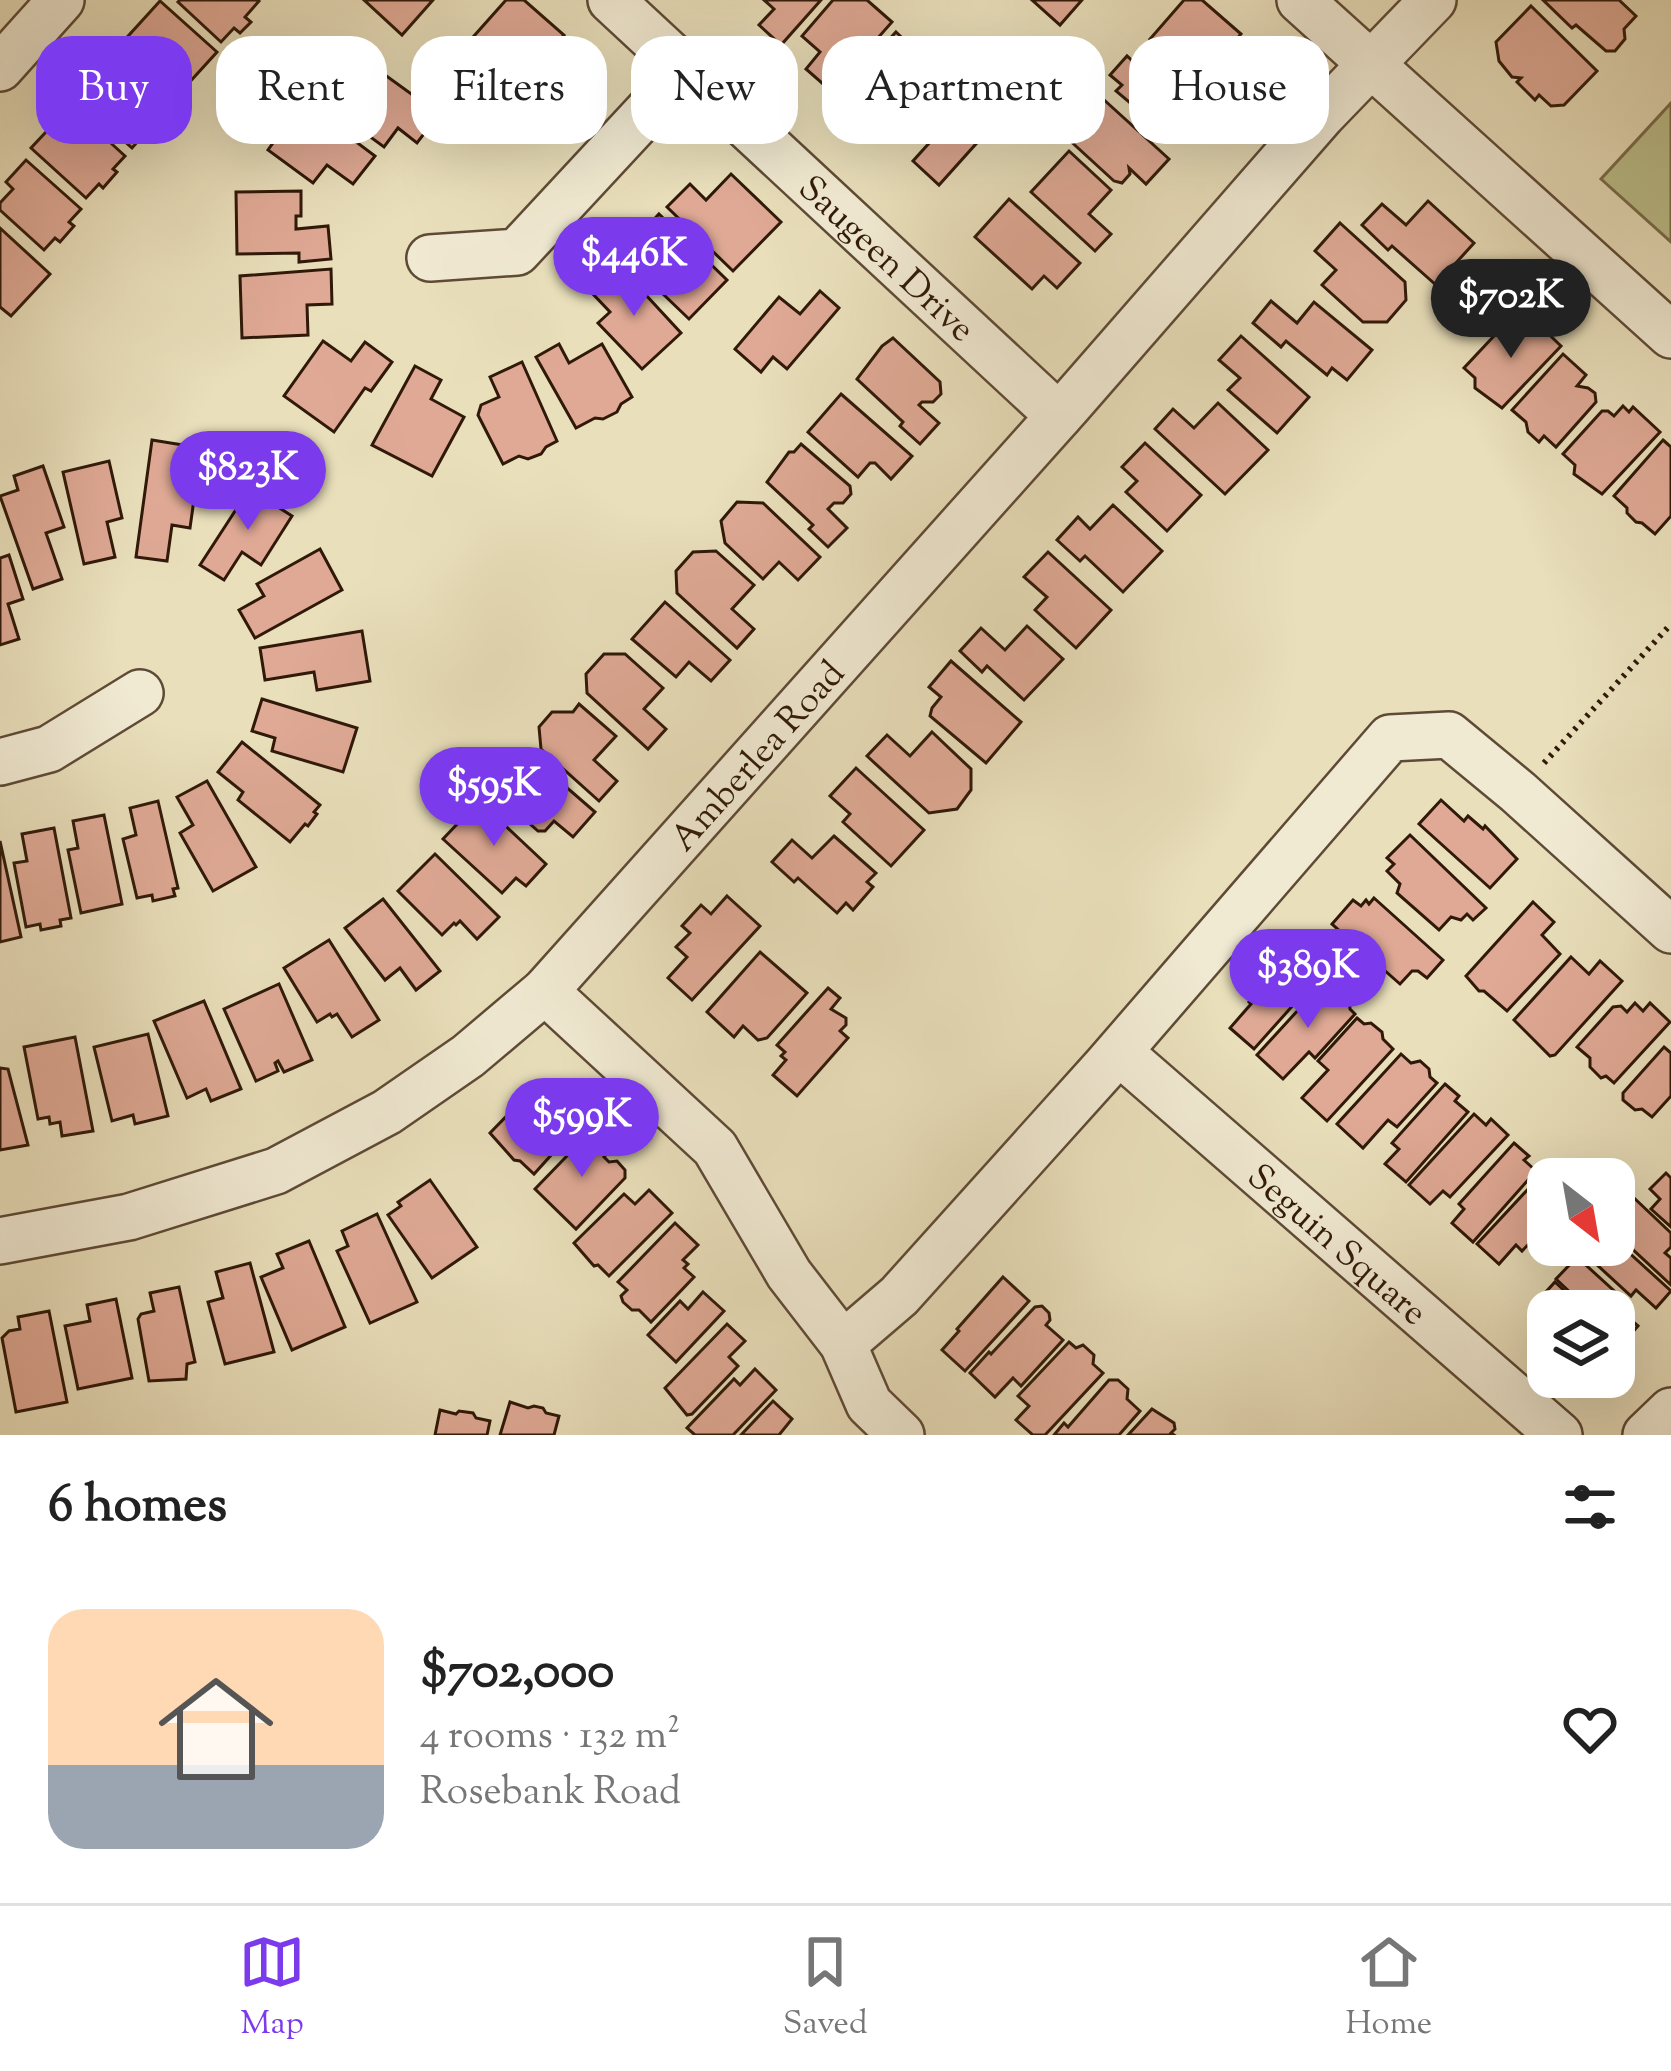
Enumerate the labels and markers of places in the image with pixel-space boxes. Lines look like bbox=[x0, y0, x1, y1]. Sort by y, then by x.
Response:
pin: $446K bbox=[550, 217, 718, 319]
pin: $702K bbox=[1427, 259, 1595, 361]
pin: $823K bbox=[164, 431, 332, 533]
pin: $595K bbox=[410, 747, 578, 849]
pin: $389K bbox=[1224, 929, 1392, 1031]
pin: $599K bbox=[498, 1078, 666, 1180]

